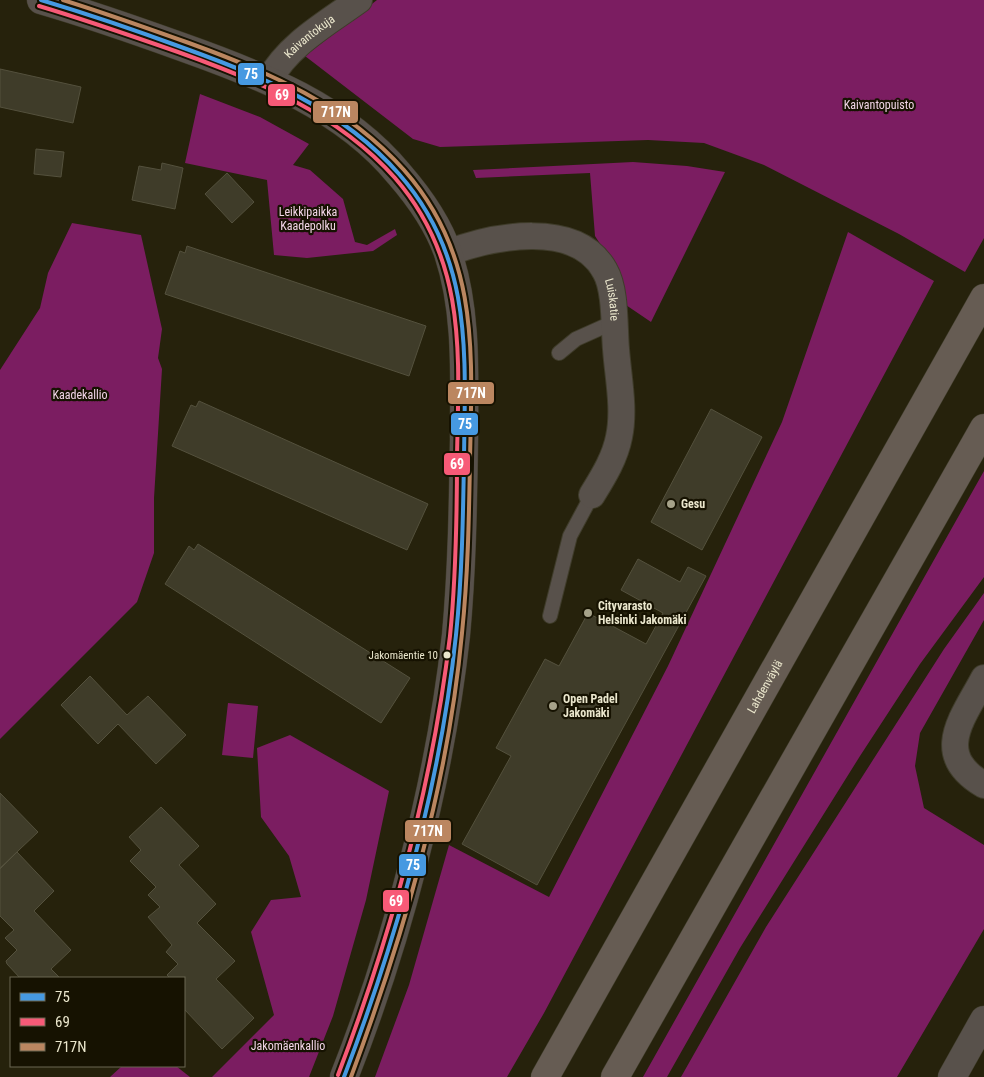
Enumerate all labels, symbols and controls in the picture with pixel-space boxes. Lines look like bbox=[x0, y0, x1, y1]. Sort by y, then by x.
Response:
street label: Kaivantokuja bbox=[281, 12, 338, 61]
line badge: 75 bbox=[237, 62, 265, 86]
text: 75 bbox=[244, 66, 258, 82]
line badge: 69 bbox=[267, 83, 296, 107]
text: 69 bbox=[275, 87, 289, 103]
park label: Kaivantopuisto bbox=[844, 98, 914, 112]
line badge: 717N bbox=[312, 100, 359, 124]
text: 717N bbox=[321, 104, 351, 120]
park label: Leikkipaikka Kaadepolku bbox=[279, 205, 338, 233]
street label: Luiskatie bbox=[602, 277, 622, 322]
line badge: 717N bbox=[447, 381, 495, 405]
text: 717N bbox=[456, 385, 486, 401]
park label: Kaadekallio bbox=[52, 388, 108, 402]
line badge: 75 bbox=[450, 412, 479, 436]
text: 75 bbox=[458, 416, 472, 432]
line badge: 69 bbox=[443, 452, 471, 476]
text: 69 bbox=[450, 456, 464, 472]
place label: Gesu bbox=[681, 497, 705, 511]
marker: Gesu bbox=[665, 498, 677, 510]
place label: Cityvarasto Helsinki Jakomäki bbox=[598, 599, 687, 627]
marker: Cityvarasto Helsinki Jakomäki bbox=[582, 607, 594, 619]
place label: Jakomäentie 10 bbox=[369, 649, 438, 662]
marker: Jakomäentie 10 bbox=[442, 650, 452, 660]
street label: Lahdenväylä bbox=[744, 657, 786, 716]
place label: Open Padel Jakomäki bbox=[563, 692, 618, 720]
marker: Open Padel Jakomäki bbox=[547, 700, 559, 712]
line badge: 717N bbox=[404, 819, 452, 843]
text: 717N bbox=[413, 823, 443, 839]
line badge: 75 bbox=[398, 853, 427, 877]
text: 75 bbox=[406, 857, 420, 873]
line badge: 69 bbox=[382, 889, 410, 913]
text: 69 bbox=[389, 893, 403, 909]
legend bbox=[10, 977, 185, 1067]
text: 75 bbox=[55, 988, 70, 1006]
text: 69 bbox=[55, 1013, 70, 1031]
text: 717N bbox=[55, 1038, 87, 1056]
park label: Jakomäenkallio bbox=[251, 1039, 325, 1053]

